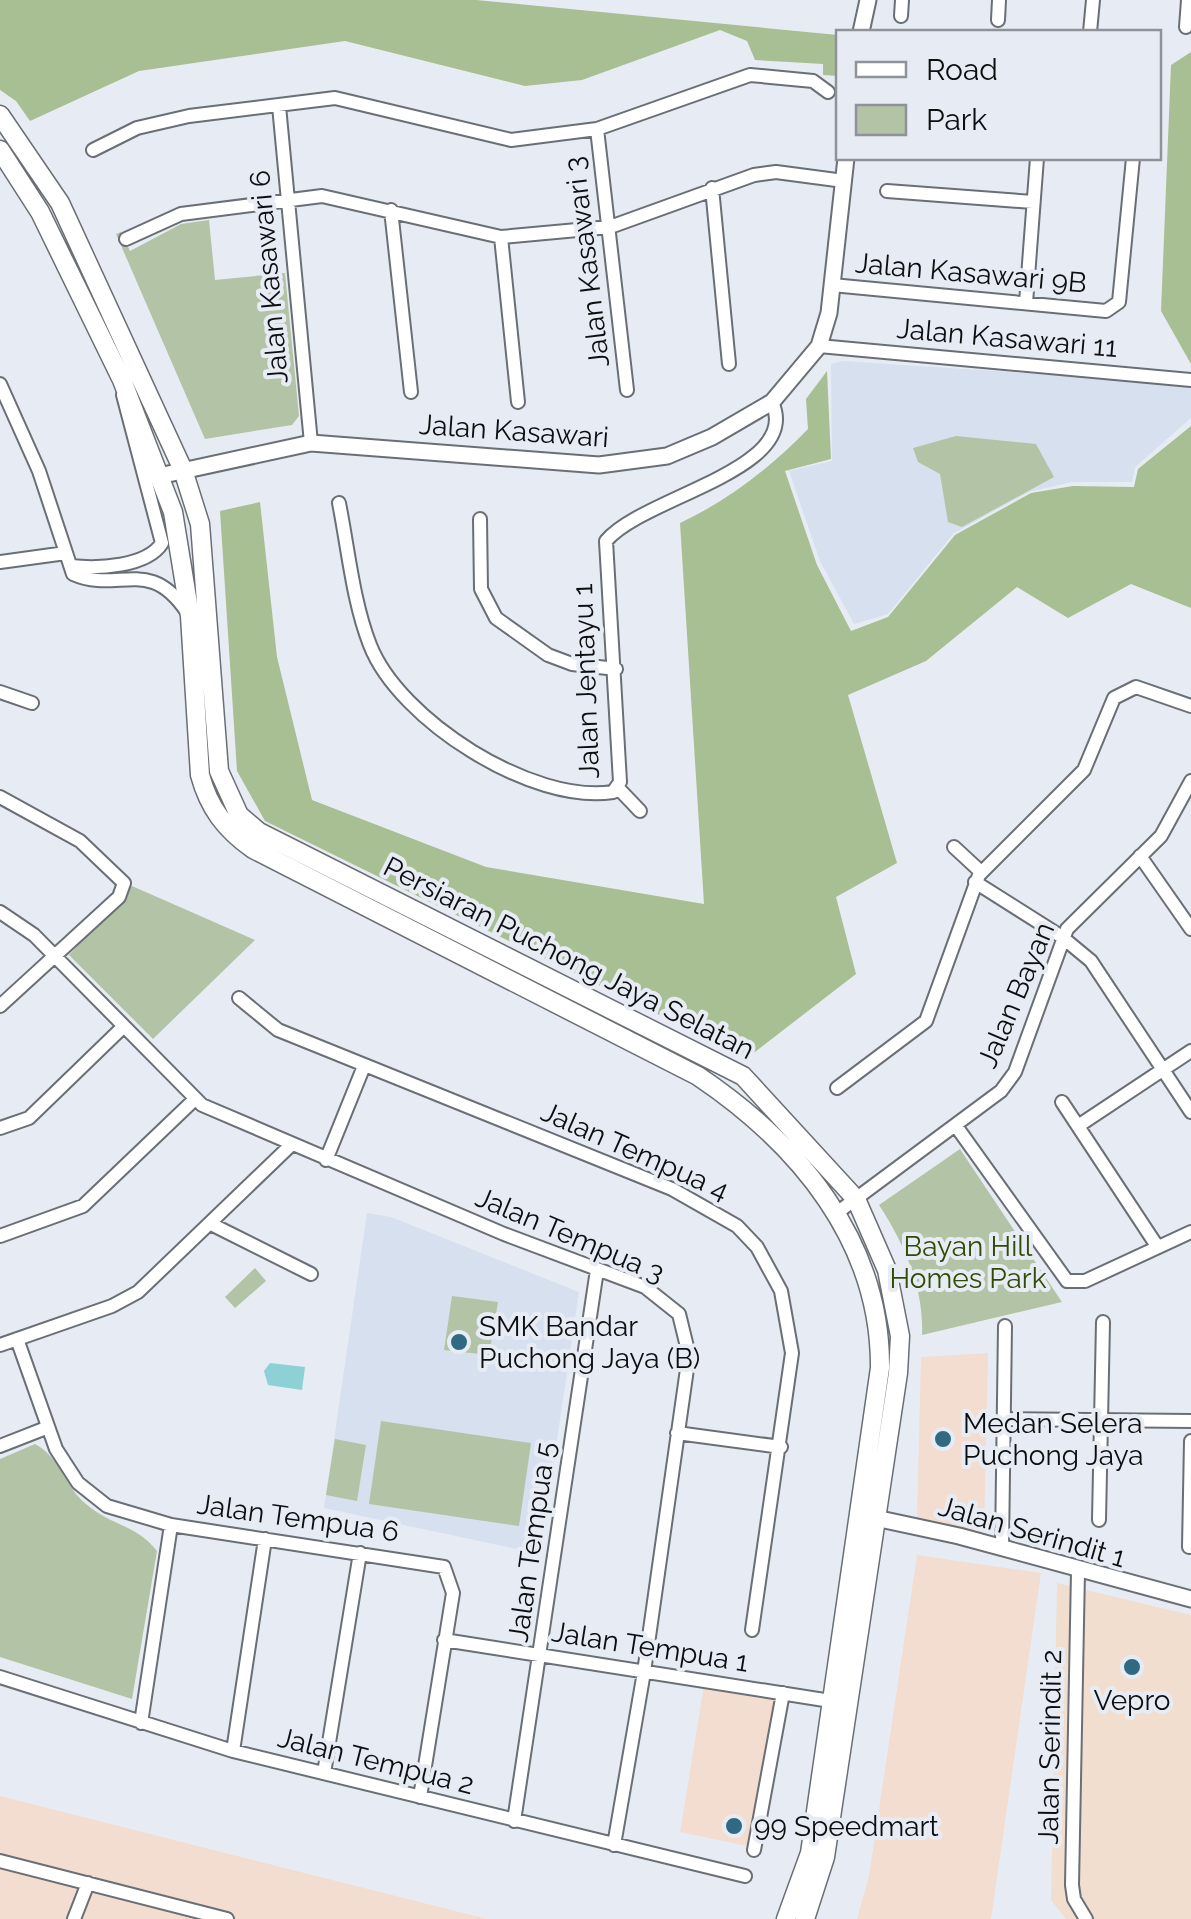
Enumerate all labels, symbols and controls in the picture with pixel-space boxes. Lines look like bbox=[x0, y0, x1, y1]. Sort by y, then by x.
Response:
legend bbox=[836, 30, 1161, 160]
text: Road bbox=[926, 52, 998, 87]
text: Park bbox=[926, 102, 987, 137]
street label: Jalan Kasawari 3 bbox=[558, 155, 616, 369]
street label: Jalan Kasawari 6 bbox=[243, 169, 295, 385]
street label: Jalan Kasawari 9B bbox=[854, 246, 1088, 300]
street label: Jalan Kasawari 11 bbox=[895, 312, 1119, 364]
street label: Jalan Kasawari bbox=[418, 408, 610, 454]
street label: Jalan Jentayu 1 bbox=[566, 583, 606, 779]
street label: Persiaran Puchong Jaya Selatan bbox=[378, 850, 760, 1066]
street label: Jalan Bayan bbox=[971, 917, 1061, 1073]
street label: Jalan Tempua 4 bbox=[536, 1095, 734, 1207]
street label: Jalan Tempua 3 bbox=[471, 1180, 669, 1290]
park label: Bayan Hill Homes Park bbox=[889, 1230, 1047, 1295]
place label: SMK Bandar Puchong Jaya (B) bbox=[479, 1310, 700, 1375]
marker: SMK Bandar Puchong Jaya (B) bbox=[448, 1331, 470, 1353]
place label: Medan Selera Puchong Jaya bbox=[963, 1407, 1144, 1472]
marker: Medan Selera Puchong Jaya bbox=[932, 1428, 954, 1450]
street label: Jalan Tempua 5 bbox=[502, 1440, 562, 1644]
street label: Jalan Tempua 6 bbox=[195, 1488, 401, 1548]
street label: Jalan Serindit 1 bbox=[935, 1490, 1129, 1574]
street label: Jalan Tempua 1 bbox=[549, 1615, 751, 1679]
street label: Jalan Serindit 2 bbox=[1032, 1649, 1068, 1845]
marker: Vepro bbox=[1121, 1656, 1143, 1678]
place label: Vepro bbox=[1094, 1684, 1170, 1717]
street label: Jalan Tempua 2 bbox=[274, 1721, 478, 1801]
place label: 99 Speedmart bbox=[754, 1810, 939, 1843]
marker: 99 Speedmart bbox=[723, 1815, 745, 1837]

